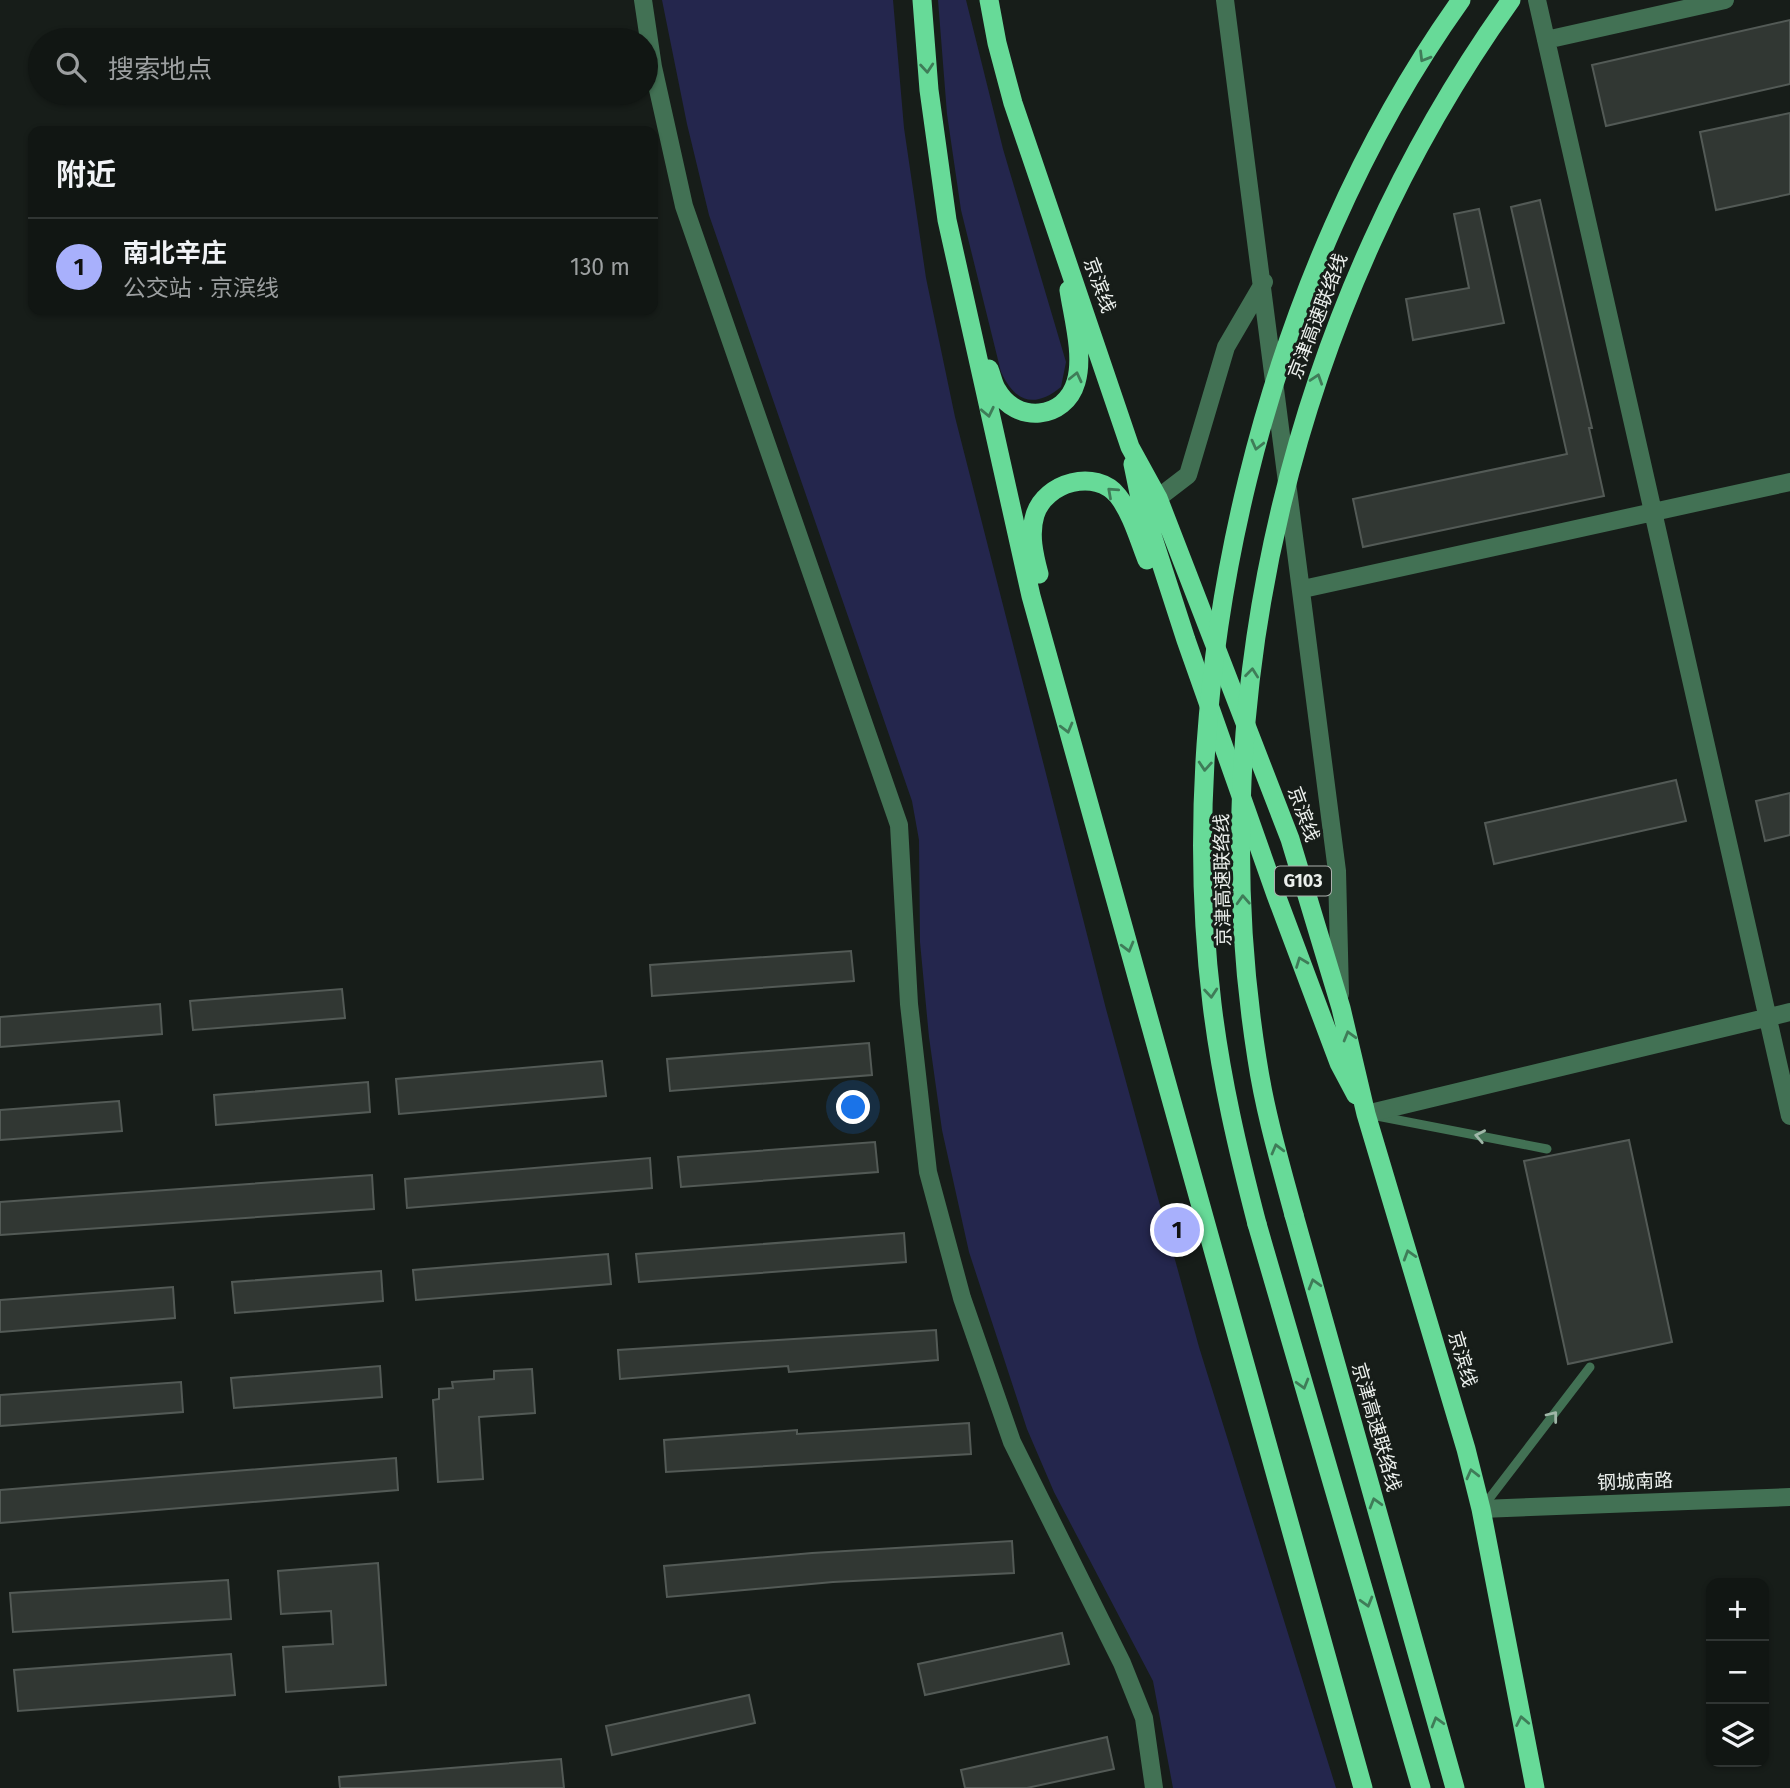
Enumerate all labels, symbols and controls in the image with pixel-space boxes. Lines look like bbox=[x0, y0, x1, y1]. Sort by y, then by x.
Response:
search box bbox=[28, 28, 658, 105]
icon: search bbox=[52, 48, 90, 86]
one-way arrow bbox=[1419, 50, 1432, 63]
text: 搜索地点 bbox=[108, 54, 212, 85]
one-way arrow bbox=[919, 63, 934, 74]
text: 附近 bbox=[56, 157, 116, 193]
text: 南北辛庄 bbox=[123, 238, 227, 269]
street label: 京津高速联络线 bbox=[1283, 250, 1352, 382]
text: 1 bbox=[74, 253, 84, 281]
text: 130 m bbox=[570, 253, 630, 281]
street label: 京滨线 bbox=[1079, 254, 1120, 316]
text: 公交站 · 京滨线 bbox=[123, 274, 279, 302]
one-way arrow bbox=[1068, 372, 1082, 384]
one-way arrow bbox=[1308, 373, 1323, 385]
one-way arrow bbox=[980, 406, 995, 418]
one-way arrow bbox=[1251, 439, 1265, 451]
one-way arrow bbox=[1107, 488, 1120, 500]
one-way arrow bbox=[1244, 667, 1259, 678]
one-way arrow bbox=[1059, 722, 1073, 734]
one-way arrow bbox=[1198, 760, 1213, 771]
street label: 京滨线 bbox=[1283, 783, 1324, 845]
street label: 京津高速联络线 bbox=[1210, 813, 1235, 947]
road number: G103 bbox=[1275, 866, 1331, 896]
one-way arrow bbox=[1235, 894, 1250, 905]
one-way arrow bbox=[1119, 941, 1134, 953]
one-way arrow bbox=[1295, 956, 1309, 968]
one-way arrow bbox=[1203, 988, 1218, 999]
one-way arrow bbox=[1342, 1030, 1357, 1042]
your location bbox=[836, 1090, 870, 1124]
one-way arrow bbox=[1474, 1129, 1486, 1144]
one-way arrow bbox=[1270, 1143, 1285, 1155]
pin: 1 bbox=[1154, 1204, 1200, 1256]
one-way arrow bbox=[1403, 1250, 1418, 1262]
one-way arrow bbox=[1308, 1278, 1322, 1290]
street label: 京滨线 bbox=[1444, 1329, 1481, 1390]
street label: 京津高速联络线 bbox=[1347, 1360, 1406, 1494]
one-way arrow bbox=[1295, 1378, 1310, 1390]
one-way arrow bbox=[1544, 1411, 1557, 1424]
one-way arrow bbox=[1466, 1468, 1480, 1480]
street label: 钢城南路 bbox=[1597, 1469, 1673, 1494]
one-way arrow bbox=[1369, 1497, 1384, 1509]
map controls bbox=[1706, 1578, 1769, 1767]
button: + bbox=[1706, 1578, 1769, 1641]
one-way arrow bbox=[1358, 1596, 1373, 1608]
button: − bbox=[1706, 1641, 1769, 1704]
button: layers bbox=[1706, 1704, 1769, 1767]
one-way arrow bbox=[1515, 1715, 1530, 1727]
one-way arrow bbox=[1430, 1716, 1445, 1728]

